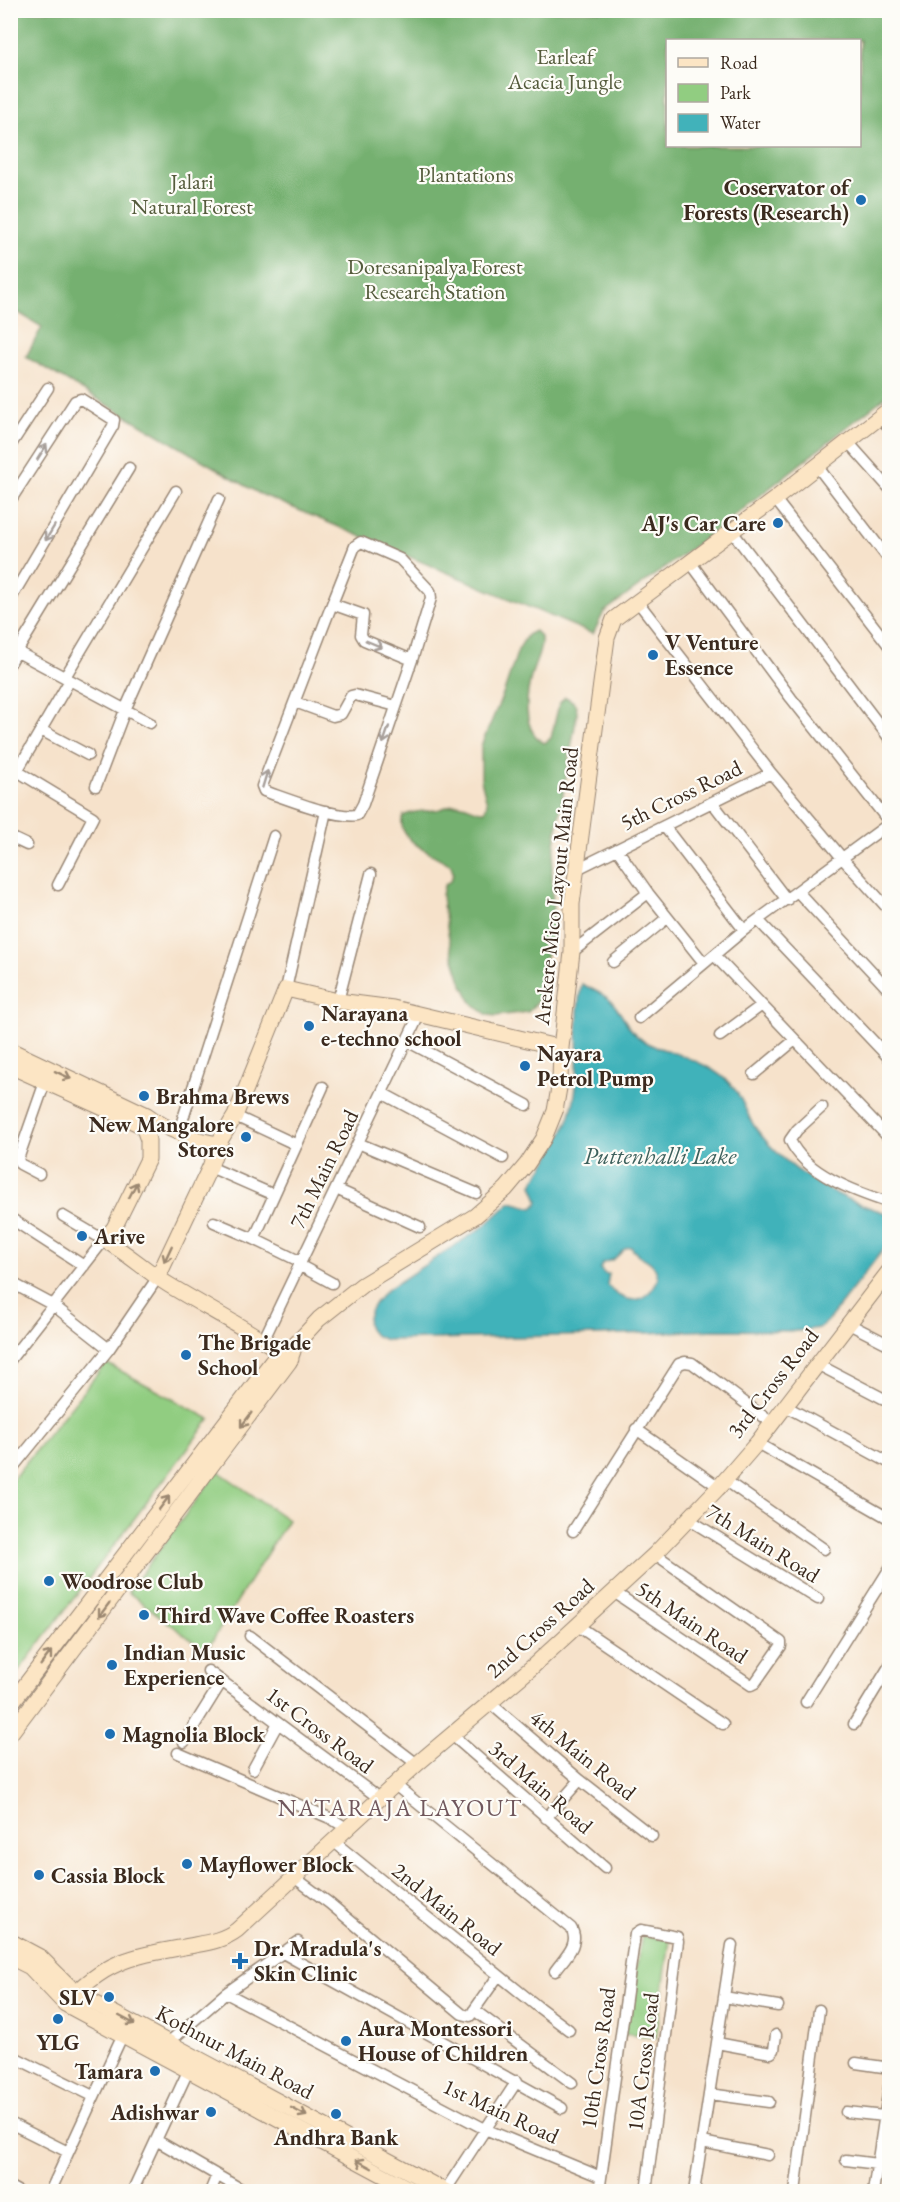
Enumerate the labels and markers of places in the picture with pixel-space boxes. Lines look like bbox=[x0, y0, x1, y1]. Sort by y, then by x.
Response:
place label: Coservator of Forests (Research) bbox=[683, 173, 852, 227]
marker: Coservator of Forests (Research) bbox=[854, 193, 868, 207]
place label: AJ's Car Care bbox=[640, 509, 766, 538]
marker: AJ's Car Care bbox=[771, 516, 785, 530]
place label: V Venture Essence bbox=[665, 628, 758, 682]
marker: V Venture Essence bbox=[646, 648, 660, 662]
place label: Narayana e-techno school bbox=[321, 999, 462, 1053]
marker: Narayana e-techno school bbox=[302, 1019, 316, 1033]
place label: Nayara Petrol Pump bbox=[537, 1039, 654, 1093]
marker: Nayara Petrol Pump bbox=[518, 1059, 532, 1073]
place label: Brahma Brews bbox=[156, 1082, 289, 1111]
marker: Brahma Brews bbox=[137, 1089, 151, 1103]
place label: New Mangalore Stores bbox=[89, 1110, 234, 1164]
marker: New Mangalore Stores bbox=[239, 1130, 253, 1144]
place label: Arive bbox=[93, 1222, 145, 1251]
marker: Arive bbox=[75, 1229, 89, 1243]
place label: The Brigade School bbox=[198, 1328, 311, 1382]
marker: The Brigade School bbox=[179, 1348, 193, 1362]
place label: Woodrose Club bbox=[61, 1567, 203, 1596]
marker: Woodrose Club bbox=[42, 1574, 56, 1588]
place label: Third Wave Coffee Roasters bbox=[156, 1601, 414, 1630]
marker: Third Wave Coffee Roasters bbox=[137, 1608, 151, 1622]
place label: Indian Music Experience bbox=[124, 1638, 246, 1692]
marker: Indian Music Experience bbox=[105, 1658, 119, 1672]
place label: Magnolia Block bbox=[122, 1720, 266, 1749]
marker: Magnolia Block bbox=[103, 1727, 117, 1741]
place label: Mayflower Block bbox=[199, 1850, 355, 1879]
marker: Mayflower Block bbox=[180, 1857, 194, 1871]
place label: Cassia Block bbox=[51, 1861, 166, 1890]
marker: Cassia Block bbox=[32, 1868, 46, 1882]
place label: Dr. Mradula's Skin Clinic bbox=[254, 1934, 381, 1988]
marker: Dr. Mradula's Skin Clinic bbox=[231, 1952, 249, 1970]
place label: SLV bbox=[59, 1983, 97, 2012]
marker: SLV bbox=[102, 1990, 116, 2004]
marker: YLG bbox=[51, 2012, 65, 2026]
place label: Aura Montessori House of Children bbox=[357, 2014, 529, 2068]
place label: YLG bbox=[36, 2028, 80, 2057]
marker: Aura Montessori House of Children bbox=[339, 2034, 353, 2048]
place label: Tamara bbox=[74, 2057, 143, 2086]
marker: Tamara bbox=[148, 2064, 162, 2078]
place label: Adishwar bbox=[109, 2098, 200, 2127]
marker: Adishwar bbox=[204, 2105, 218, 2119]
marker: Andhra Bank bbox=[329, 2107, 343, 2121]
place label: Andhra Bank bbox=[273, 2123, 399, 2152]

